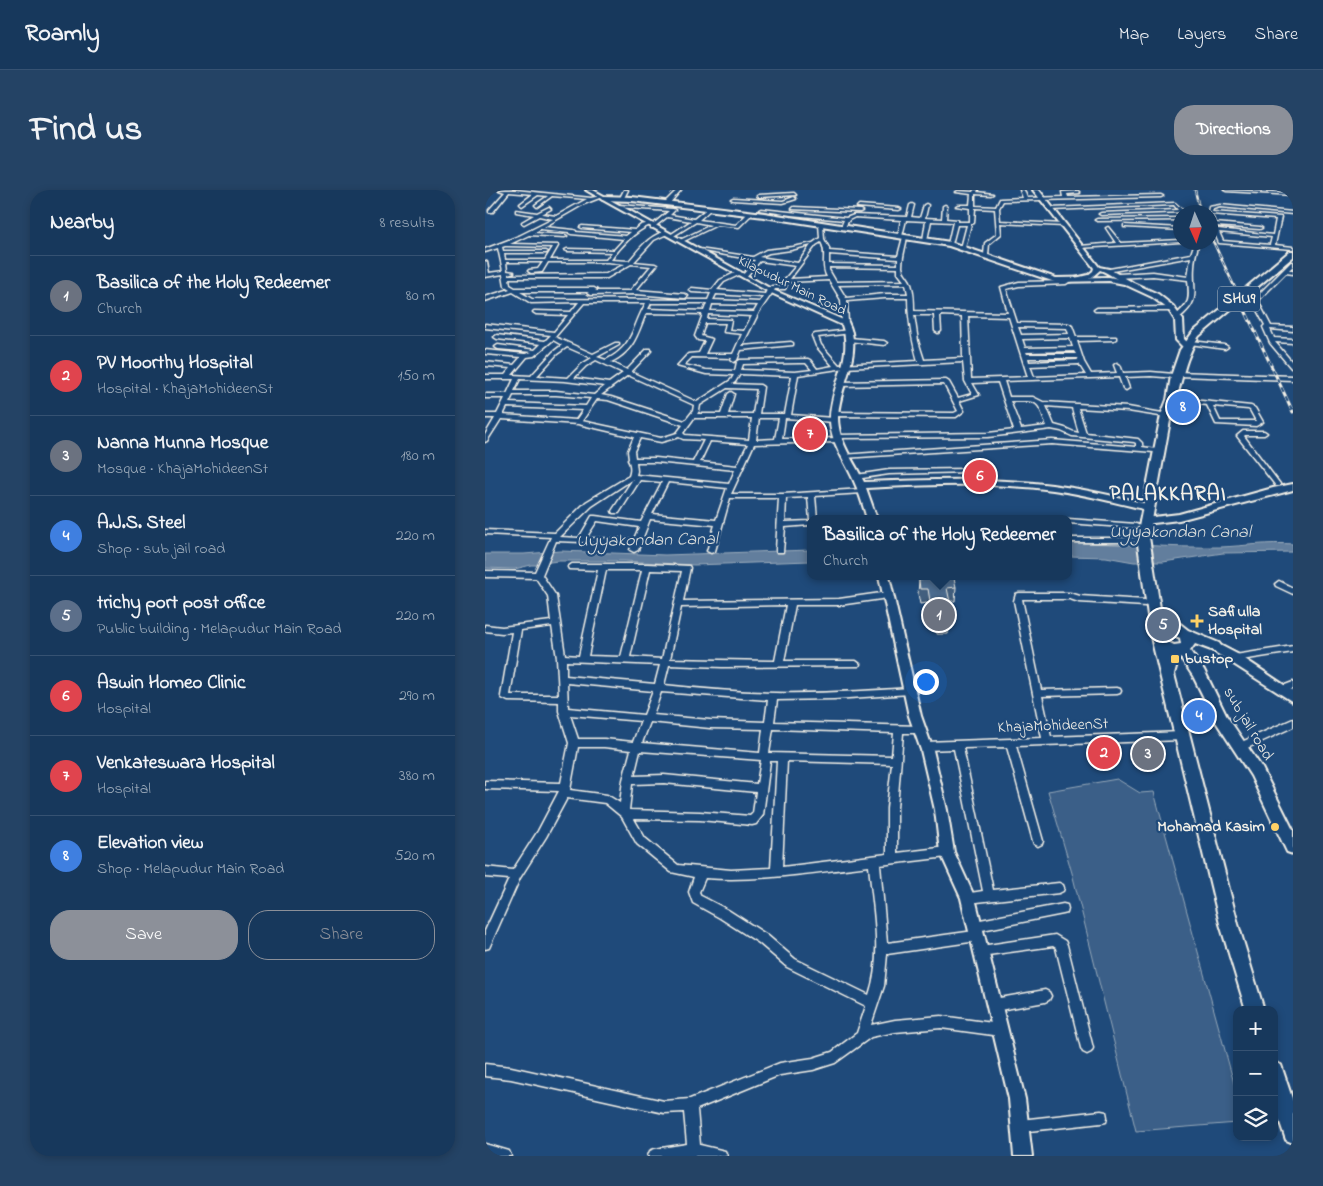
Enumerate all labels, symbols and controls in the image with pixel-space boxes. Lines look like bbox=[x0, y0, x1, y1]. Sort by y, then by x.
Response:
text: Roamly bbox=[25, 17, 100, 52]
text: Map bbox=[1119, 22, 1149, 48]
text: Layers bbox=[1177, 22, 1227, 48]
text: Share bbox=[1255, 22, 1298, 48]
text: Find us bbox=[30, 105, 142, 156]
button: Directions bbox=[1174, 105, 1293, 155]
north arrow bbox=[1173, 205, 1218, 250]
text: Nearby bbox=[50, 208, 114, 238]
text: 8 results bbox=[379, 211, 435, 235]
street label: Kilapudur Main Road bbox=[734, 251, 850, 321]
text: Basilica of the Holy Redeemer bbox=[97, 270, 330, 297]
text: 1 bbox=[63, 284, 69, 308]
text: 80 m bbox=[406, 284, 435, 308]
road number: SHU9 bbox=[1218, 286, 1260, 312]
text: Church bbox=[97, 297, 142, 321]
text: PV Moorthy Hospital bbox=[97, 350, 253, 377]
text: 2 bbox=[62, 364, 70, 388]
text: 150 m bbox=[397, 364, 435, 388]
text: Hospital · KhajaMohideenSt bbox=[97, 377, 273, 401]
pin: 8 bbox=[1167, 388, 1199, 426]
pin: 7 bbox=[794, 415, 826, 453]
text: Nanna Munna Mosque bbox=[97, 430, 268, 457]
text: 3 bbox=[63, 444, 69, 468]
text: 180 m bbox=[401, 444, 435, 468]
text: Mosque · KhajaMohideenSt bbox=[97, 457, 268, 481]
pin: 6 bbox=[964, 457, 996, 495]
district label: PALAKKARAI bbox=[1109, 480, 1227, 510]
text: A.J.S. Steel bbox=[97, 510, 185, 537]
popup bbox=[807, 515, 1072, 580]
water label: Uyyakondan Canal bbox=[1109, 520, 1253, 546]
text: Basilica of the Holy Redeemer bbox=[823, 522, 1056, 549]
text: 4 bbox=[63, 524, 69, 548]
text: 220 m bbox=[396, 524, 435, 548]
water label: Uyyakondan Canal bbox=[576, 527, 720, 555]
text: Shop · sub jail road bbox=[97, 537, 225, 561]
text: Church bbox=[823, 549, 868, 573]
text: trichy port post office bbox=[97, 590, 265, 617]
pin: 1 bbox=[923, 596, 955, 634]
place label: Safiulla Hospital bbox=[1208, 600, 1262, 642]
text: 5 bbox=[61, 604, 71, 628]
text: 220 m bbox=[396, 604, 435, 628]
pin: 5 bbox=[1147, 606, 1179, 644]
marker: Safiulla Hospital bbox=[1190, 614, 1204, 628]
text: Public building · Melapudur Main Road bbox=[97, 617, 342, 641]
place label: bustop bbox=[1185, 647, 1233, 671]
marker: bustop bbox=[1169, 653, 1181, 665]
your location bbox=[913, 669, 939, 695]
text: Aswin Homeo Clinic bbox=[97, 670, 245, 697]
street label: sub jail road bbox=[1217, 683, 1279, 765]
text: 6 bbox=[62, 684, 70, 708]
text: 290 m bbox=[399, 684, 435, 708]
text: Hospital bbox=[97, 697, 151, 721]
pin: 4 bbox=[1183, 697, 1215, 735]
street label: KhajaMohideenSt bbox=[997, 712, 1109, 740]
pin: 2 bbox=[1088, 734, 1120, 772]
pin: 3 bbox=[1132, 735, 1164, 773]
text: Venkateswara Hospital bbox=[97, 750, 275, 777]
text: 7 bbox=[63, 764, 69, 788]
text: 380 m bbox=[399, 764, 435, 788]
text: Hospital bbox=[97, 777, 151, 801]
place label: Mohamad Kasim bbox=[1157, 815, 1266, 839]
marker: Mohamad Kasim bbox=[1269, 821, 1281, 833]
text: Elevation view bbox=[97, 830, 203, 857]
text: 8 bbox=[63, 844, 69, 868]
text: 520 m bbox=[395, 844, 435, 868]
text: Shop · Melapudur Main Road bbox=[97, 857, 284, 881]
button: Save bbox=[50, 910, 238, 960]
button: Share bbox=[248, 910, 435, 960]
map controls bbox=[1233, 1006, 1278, 1141]
button: + bbox=[1233, 1006, 1278, 1051]
button: − bbox=[1233, 1051, 1278, 1096]
button: layers bbox=[1233, 1096, 1278, 1141]

